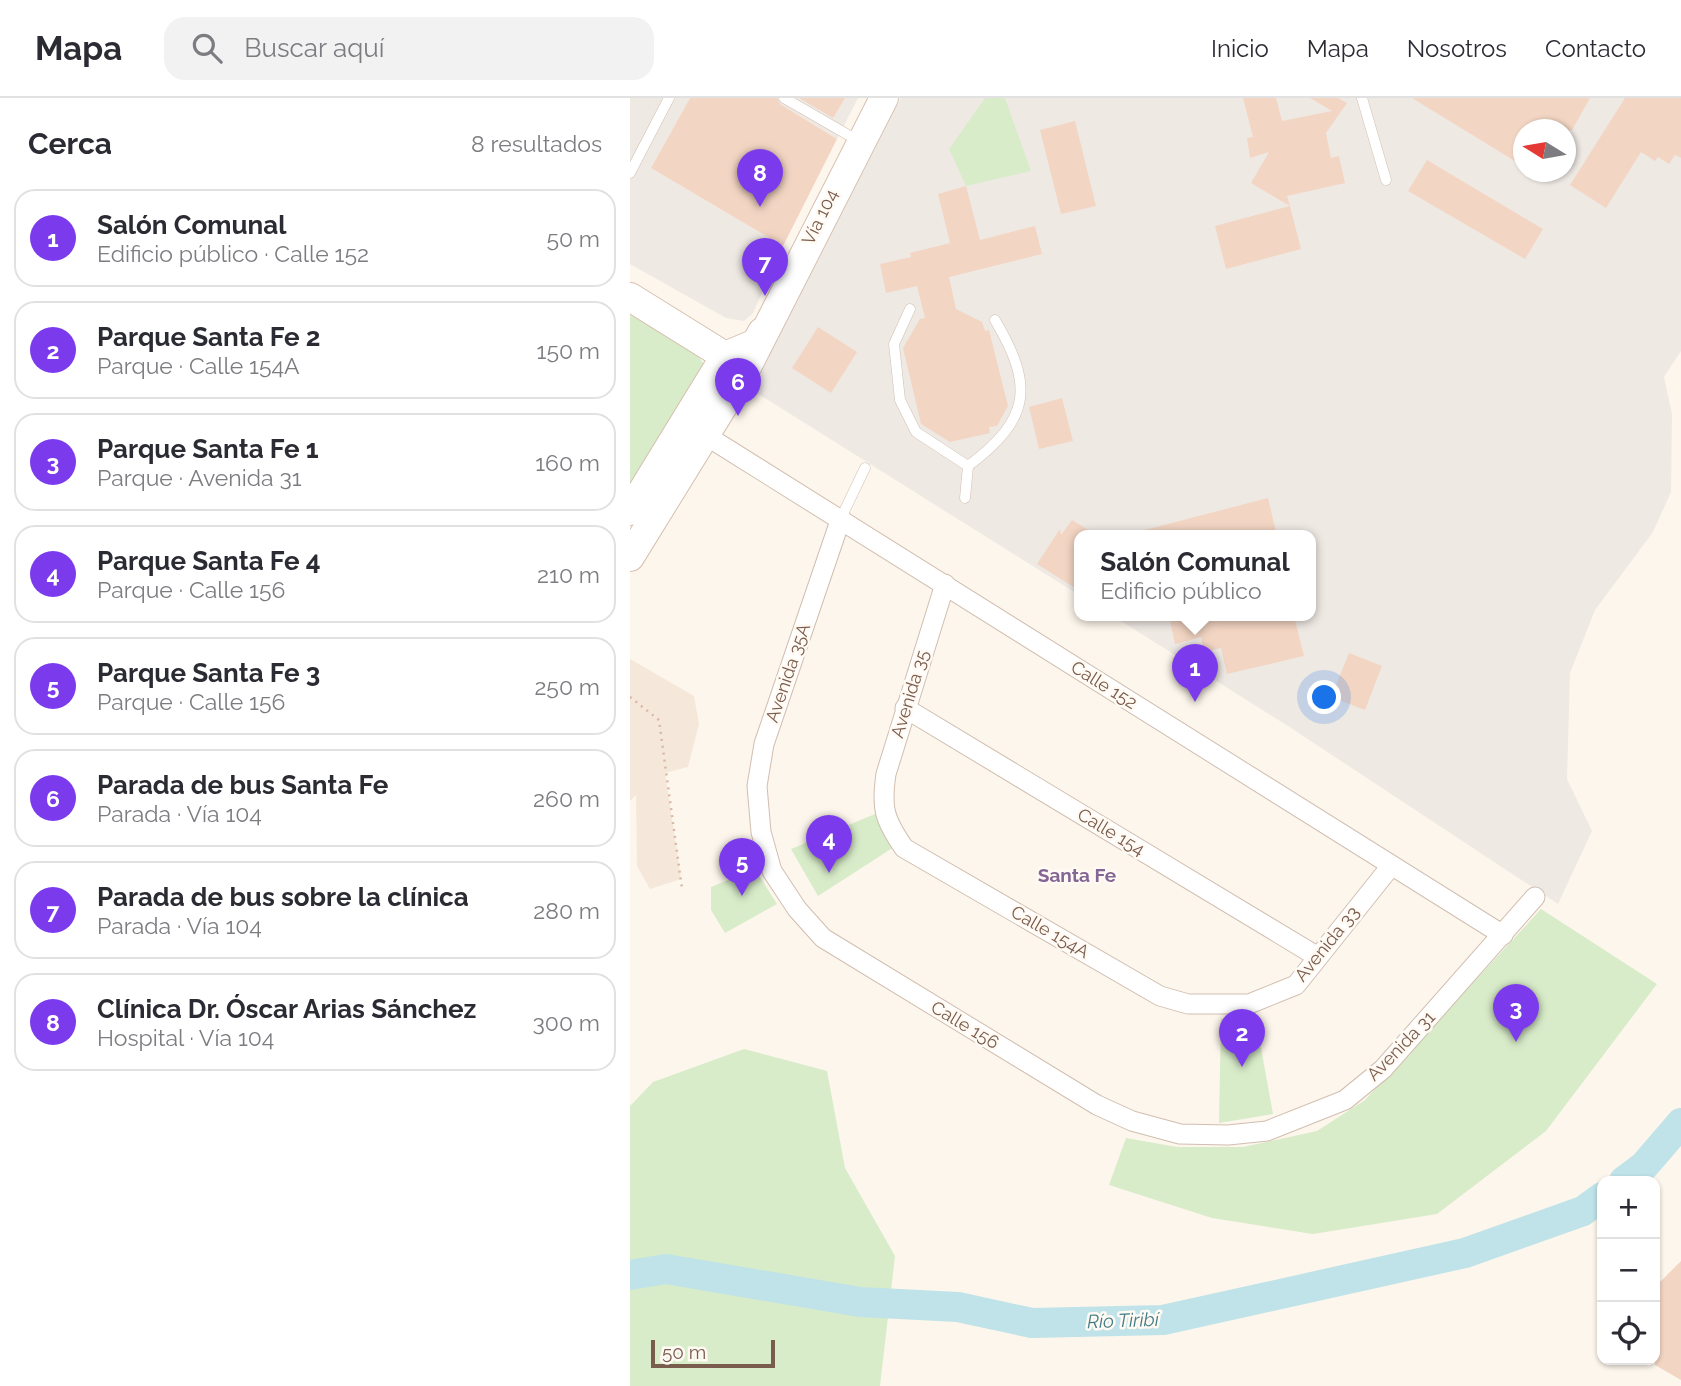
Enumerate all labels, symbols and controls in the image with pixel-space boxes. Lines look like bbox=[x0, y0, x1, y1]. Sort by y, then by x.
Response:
search box bbox=[164, 17, 654, 80]
text: Mapa bbox=[35, 29, 122, 68]
icon: search bbox=[188, 29, 226, 67]
text: Buscar aquí bbox=[244, 33, 384, 63]
text: Inicio bbox=[1211, 34, 1269, 63]
text: Mapa bbox=[1307, 34, 1369, 63]
text: Nosotros bbox=[1407, 34, 1507, 63]
text: Contacto bbox=[1545, 34, 1646, 63]
north arrow bbox=[1513, 119, 1576, 182]
text: Cerca bbox=[28, 126, 112, 161]
text: 8 resultados bbox=[471, 130, 602, 157]
pin: 8 bbox=[737, 149, 783, 207]
street label: Vía 104 bbox=[797, 185, 842, 248]
text: Salón Comunal bbox=[97, 210, 286, 240]
text: 1 bbox=[47, 225, 59, 252]
text: 50 m bbox=[546, 225, 600, 252]
pin: 7 bbox=[742, 238, 788, 296]
text: Edificio público · Calle 152 bbox=[97, 240, 369, 267]
text: Parque Santa Fe 2 bbox=[97, 322, 320, 352]
text: 2 bbox=[47, 337, 59, 364]
text: 150 m bbox=[537, 337, 600, 364]
text: Parque · Calle 154A bbox=[97, 352, 300, 379]
pin: 6 bbox=[715, 358, 761, 416]
text: Parque Santa Fe 1 bbox=[97, 434, 319, 464]
text: 3 bbox=[47, 449, 59, 476]
text: 160 m bbox=[535, 449, 600, 476]
text: Parque · Avenida 31 bbox=[97, 464, 302, 491]
popup bbox=[1074, 530, 1316, 621]
text: Parque Santa Fe 4 bbox=[97, 546, 321, 576]
text: Salón Comunal bbox=[1100, 547, 1290, 577]
text: 4 bbox=[46, 561, 60, 588]
text: 210 m bbox=[537, 561, 600, 588]
text: Parque · Calle 156 bbox=[97, 576, 285, 603]
text: Edificio público bbox=[1100, 577, 1262, 604]
street label: Avenida 35A bbox=[761, 621, 814, 725]
pin: 1 bbox=[1172, 644, 1218, 702]
street label: Avenida 35 bbox=[886, 647, 933, 740]
street label: Calle 152 bbox=[1067, 656, 1141, 713]
text: Parque Santa Fe 3 bbox=[97, 658, 320, 688]
text: 5 bbox=[47, 673, 59, 700]
text: 250 m bbox=[534, 673, 600, 700]
your location bbox=[1307, 680, 1341, 714]
text: Parque · Calle 156 bbox=[97, 688, 285, 715]
text: Parada de bus Santa Fe bbox=[97, 770, 388, 800]
text: 6 bbox=[46, 785, 60, 812]
text: 260 m bbox=[533, 785, 600, 812]
text: Parada · Vía 104 bbox=[97, 800, 262, 827]
street label: Calle 154 bbox=[1074, 803, 1149, 860]
pin: 4 bbox=[806, 815, 852, 873]
pin: 5 bbox=[719, 838, 765, 896]
district label: Santa Fe bbox=[1038, 864, 1116, 886]
text: Parada de bus sobre la clínica bbox=[97, 882, 469, 912]
text: 7 bbox=[47, 897, 59, 924]
text: 280 m bbox=[533, 897, 600, 924]
street label: Calle 154A bbox=[1007, 901, 1093, 962]
street label: Avenida 33 bbox=[1290, 902, 1363, 986]
text: Parada · Vía 104 bbox=[97, 912, 262, 939]
pin: 3 bbox=[1493, 984, 1539, 1042]
text: Clínica Dr. Óscar Arias Sánchez bbox=[97, 994, 476, 1024]
street label: Calle 156 bbox=[927, 996, 1003, 1053]
street label: Avenida 31 bbox=[1362, 1006, 1439, 1085]
text: 8 bbox=[46, 1009, 60, 1036]
text: 300 m bbox=[533, 1009, 600, 1036]
pin: 2 bbox=[1219, 1009, 1265, 1067]
text: Hospital · Vía 104 bbox=[97, 1024, 274, 1051]
map controls bbox=[1597, 1176, 1660, 1365]
button: + bbox=[1597, 1176, 1660, 1239]
button: − bbox=[1597, 1239, 1660, 1302]
button: locate bbox=[1597, 1302, 1660, 1365]
water label: Río Tiribí bbox=[1087, 1308, 1161, 1332]
scale bar bbox=[651, 1337, 775, 1369]
text: 50 m bbox=[662, 1341, 706, 1363]

